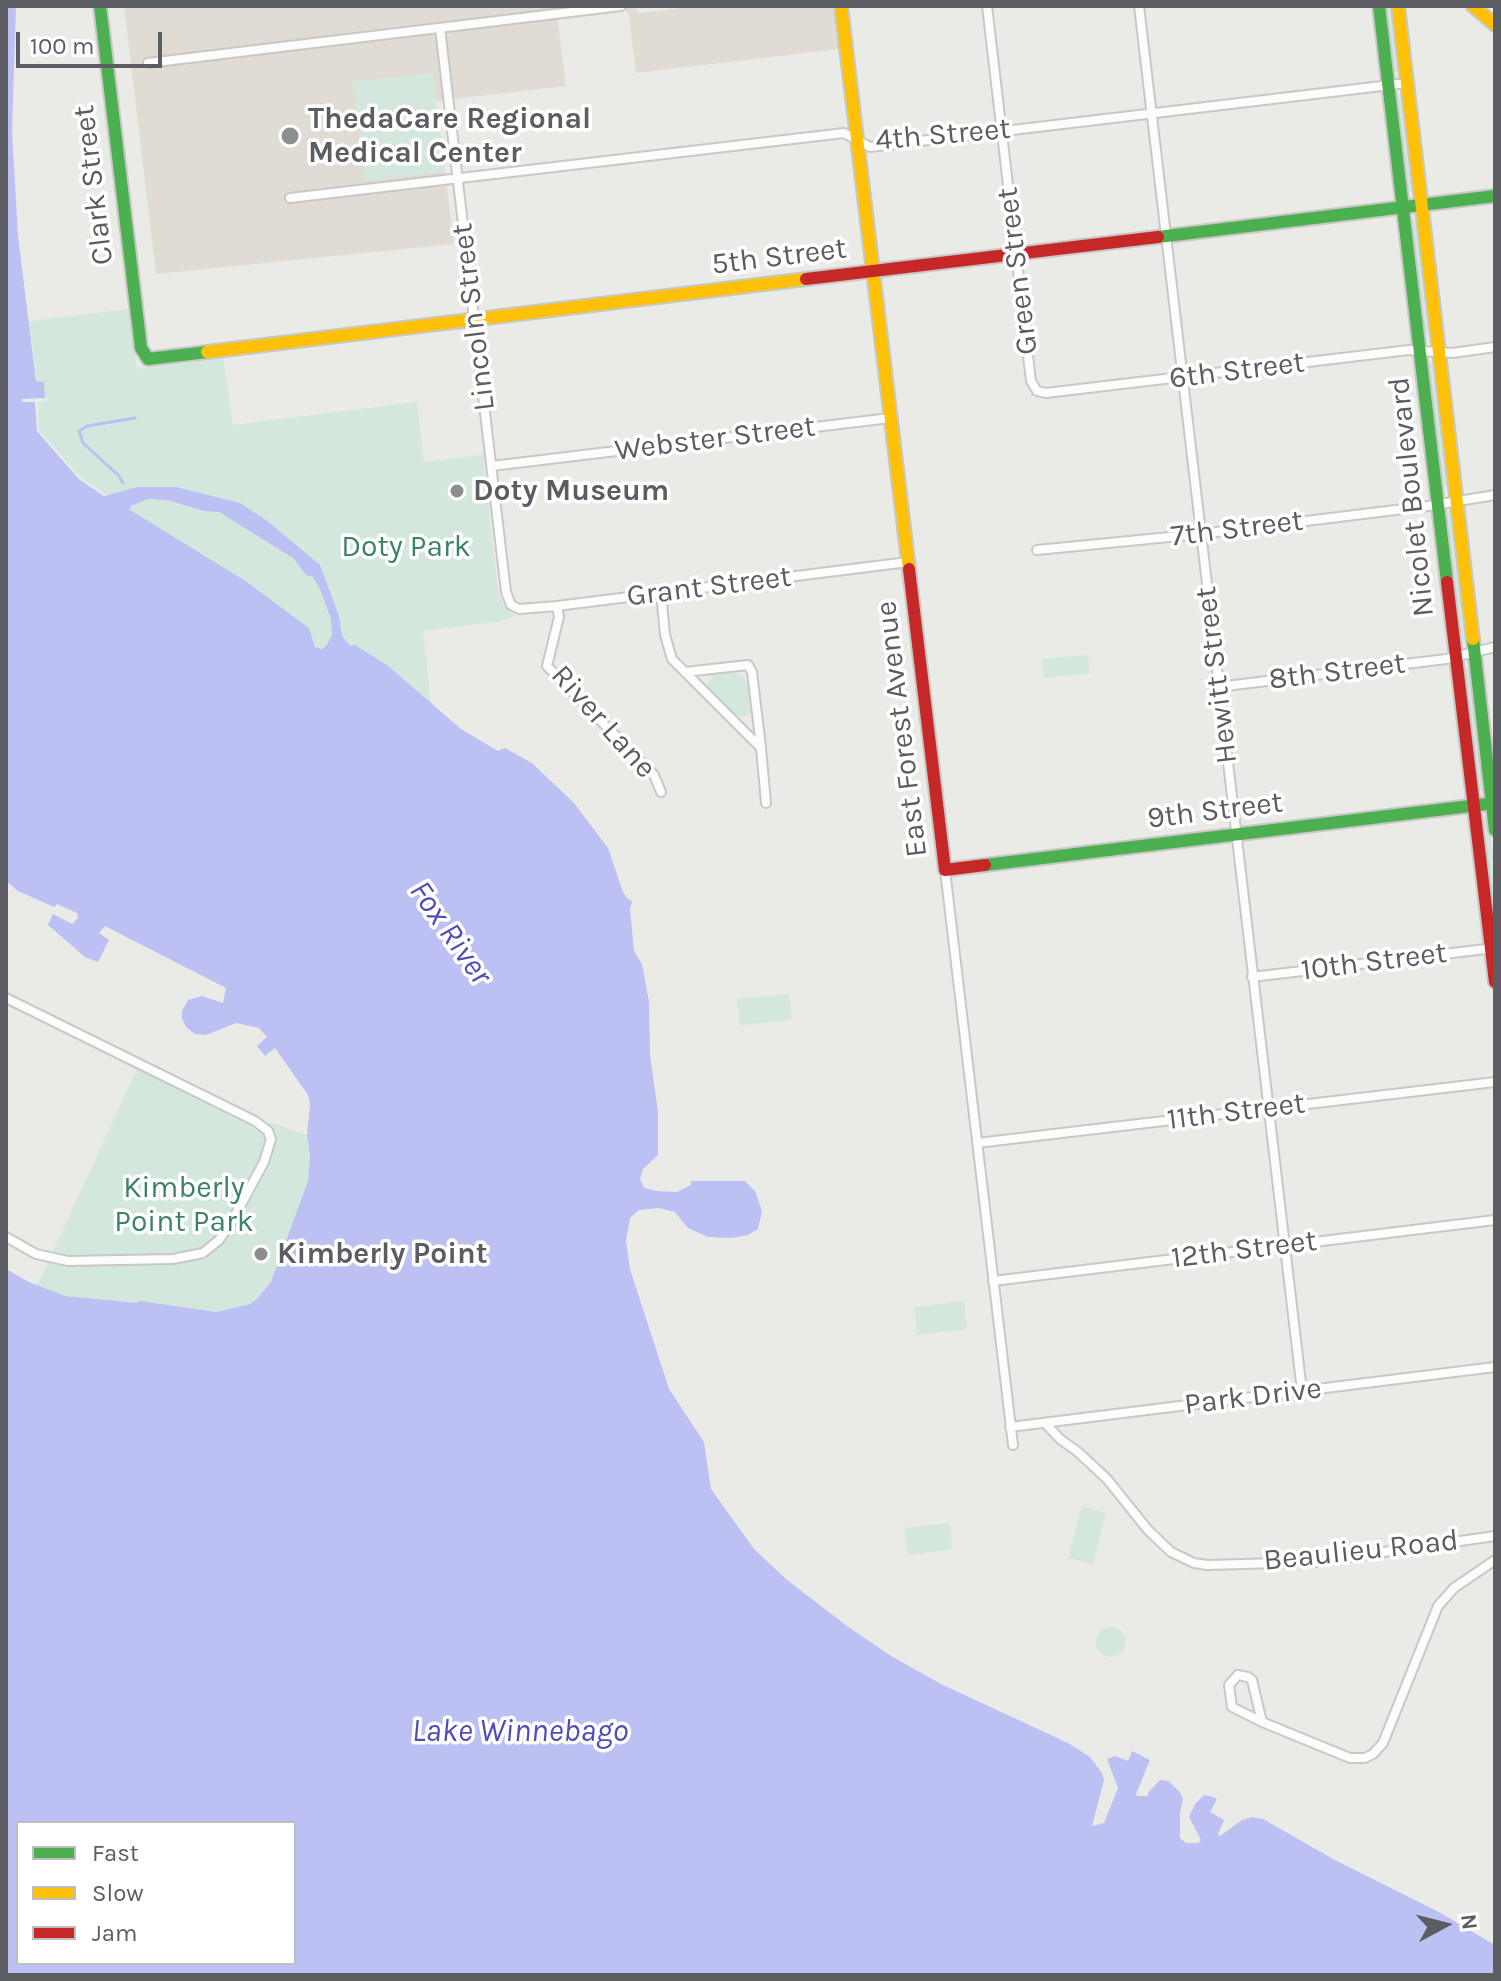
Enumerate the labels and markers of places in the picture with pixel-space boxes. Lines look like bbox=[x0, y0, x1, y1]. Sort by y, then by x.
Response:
place label: ThedaCare Regional Medical Center bbox=[308, 101, 591, 172]
marker: ThedaCare Regional Medical Center bbox=[279, 125, 301, 147]
place label: Doty Museum bbox=[473, 473, 669, 509]
marker: Doty Museum bbox=[448, 482, 466, 500]
place label: Kimberly Point bbox=[277, 1236, 488, 1272]
marker: Kimberly Point bbox=[252, 1245, 270, 1263]

